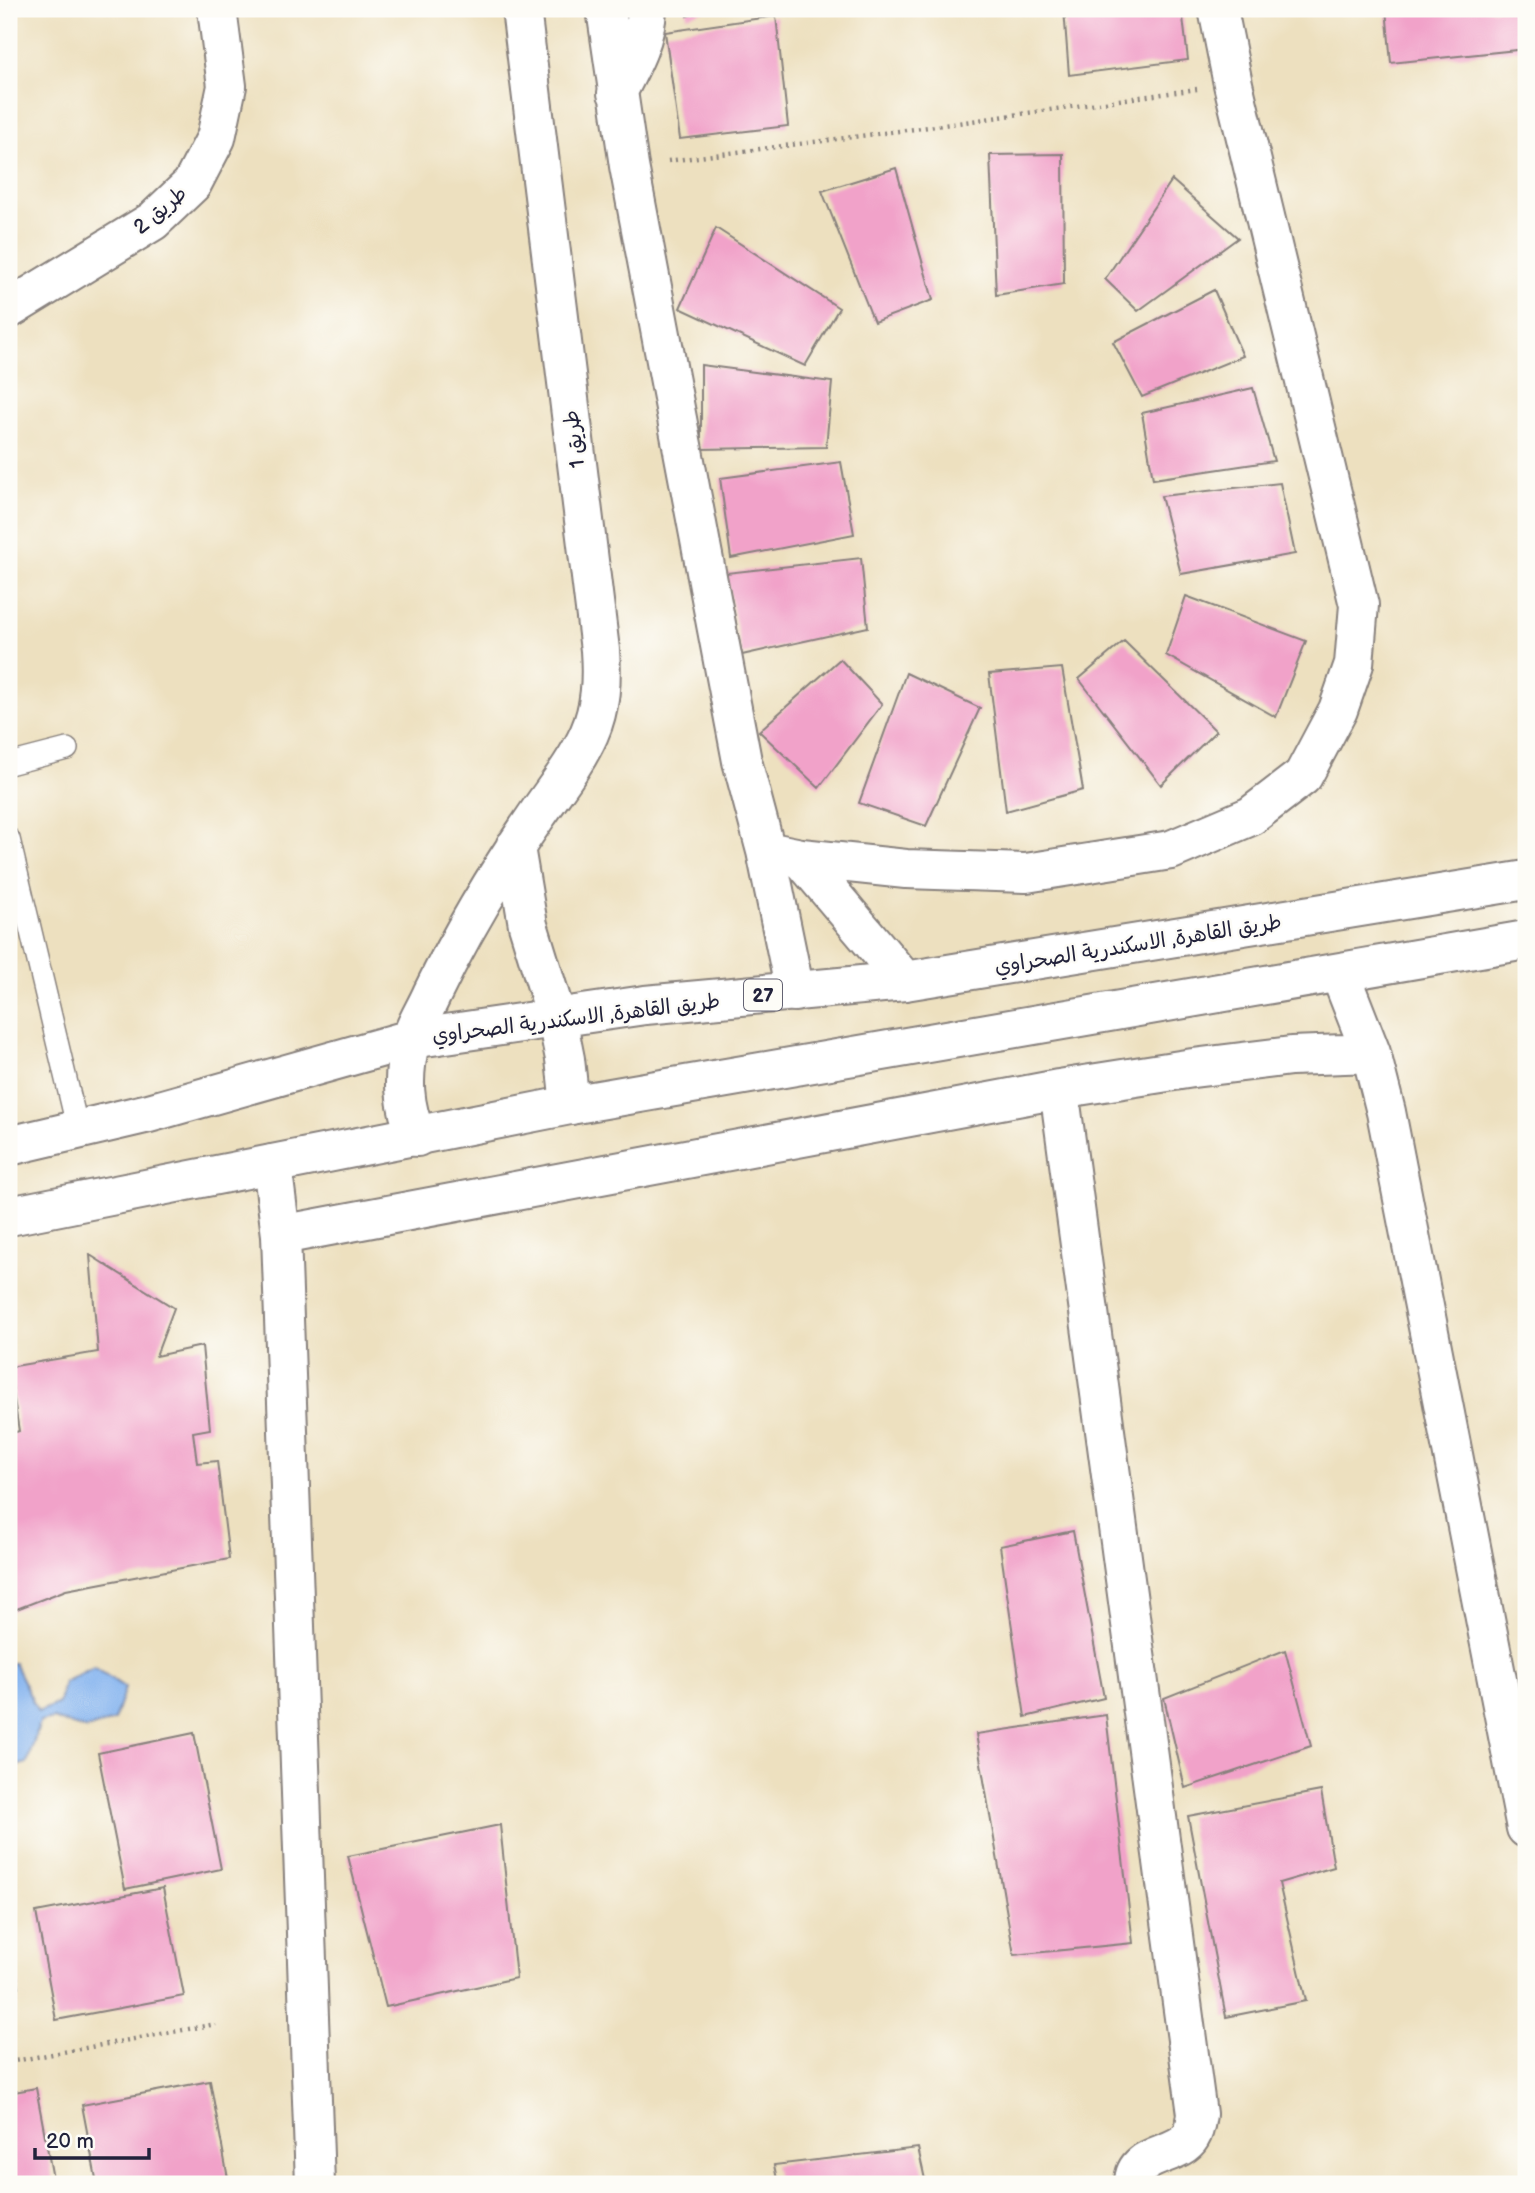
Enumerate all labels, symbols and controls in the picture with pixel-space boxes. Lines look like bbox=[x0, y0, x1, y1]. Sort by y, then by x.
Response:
street label: طريق 2 bbox=[128, 181, 192, 240]
street label: طريق 1 bbox=[559, 409, 590, 469]
street label: طريق القاهرة, الاسكندرية الصحراوي bbox=[993, 909, 1284, 982]
road number: 27 bbox=[744, 979, 782, 1010]
street label: طريق القاهرة, الاسكندرية الصحراوي bbox=[431, 988, 722, 1051]
scale bar bbox=[35, 2116, 149, 2160]
text: 20 m bbox=[46, 2129, 94, 2154]

